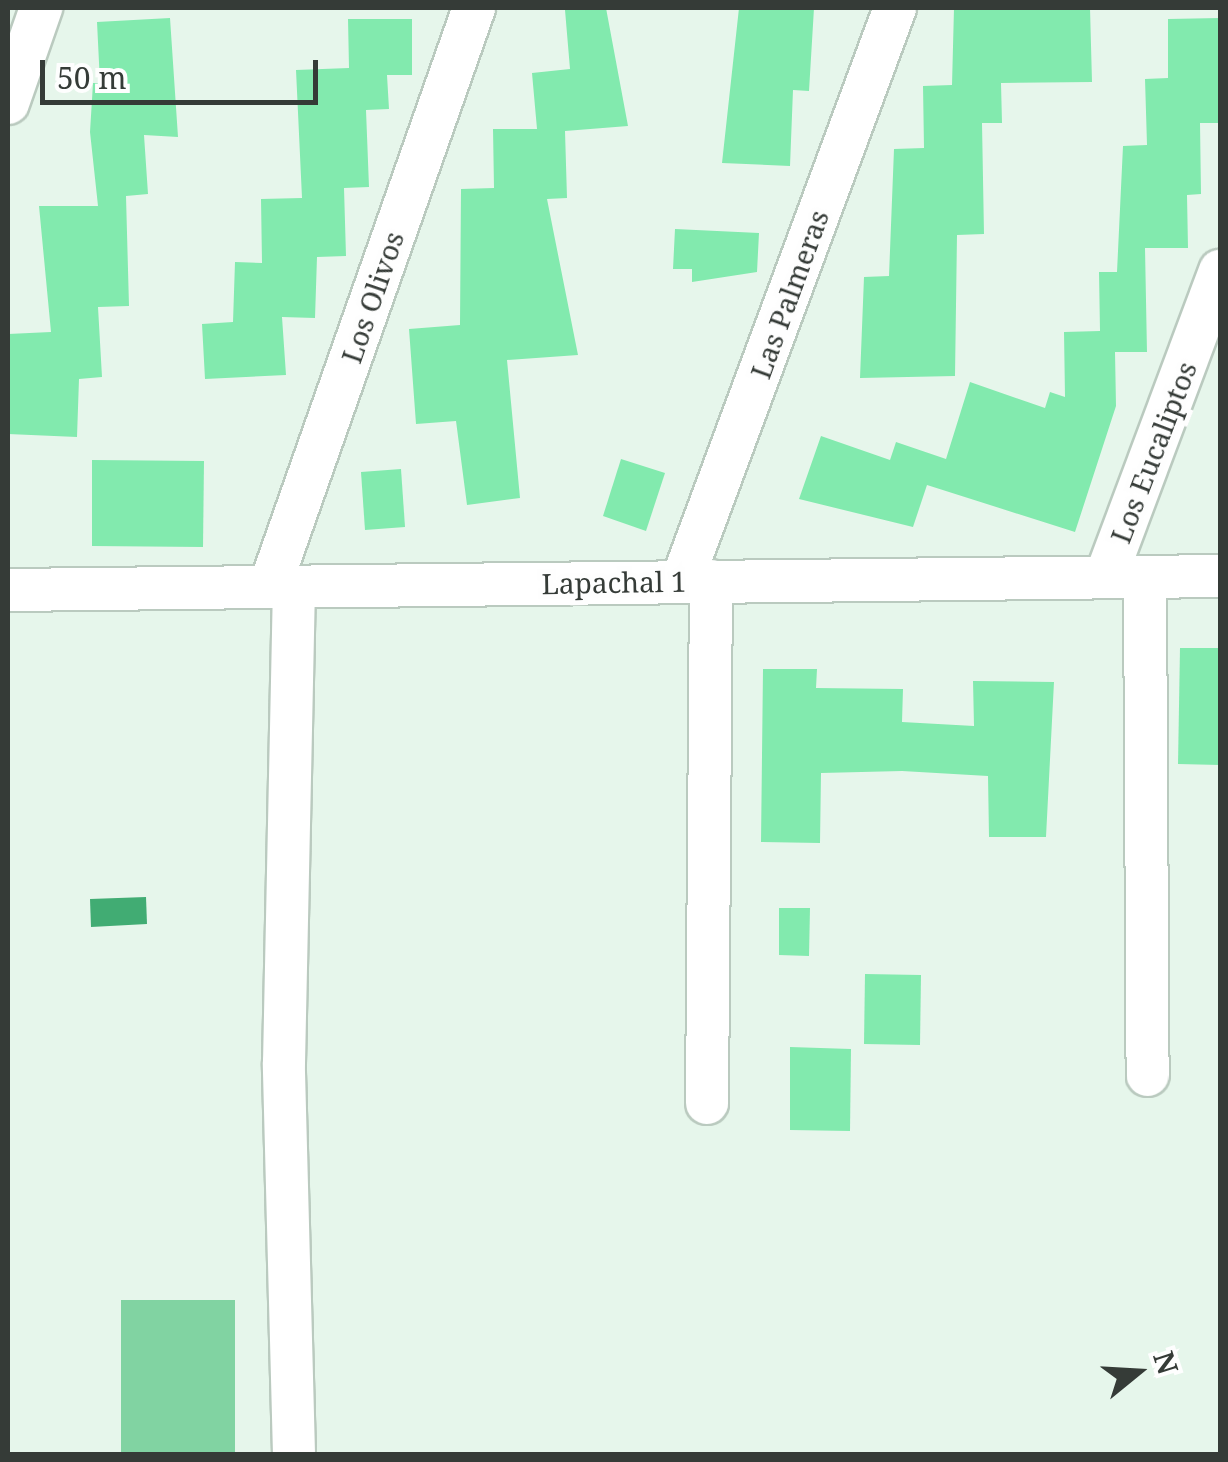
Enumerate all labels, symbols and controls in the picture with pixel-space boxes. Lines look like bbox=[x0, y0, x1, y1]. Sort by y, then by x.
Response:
scale bar bbox=[45, 40, 322, 102]
text: 50 m bbox=[57, 57, 127, 98]
street label: Las Palmeras bbox=[743, 205, 835, 383]
street label: Los Olivos bbox=[334, 227, 410, 367]
street label: Los Eucaliptos bbox=[1103, 356, 1203, 548]
street label: Lapachal 1 bbox=[541, 564, 687, 600]
north arrow bbox=[1088, 1322, 1188, 1422]
text: N bbox=[1145, 1346, 1188, 1379]

